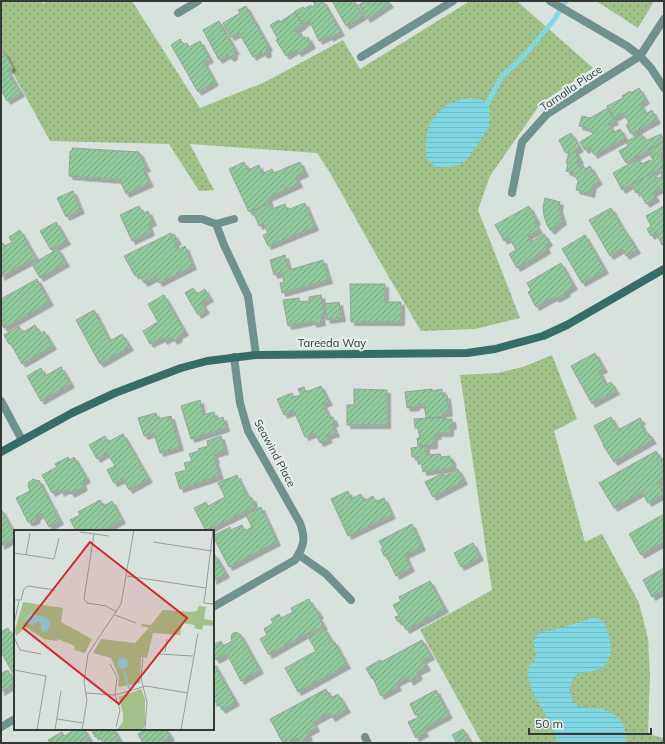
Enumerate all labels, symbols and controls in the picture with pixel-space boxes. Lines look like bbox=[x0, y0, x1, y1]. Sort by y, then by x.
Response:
street label: Tarnalla Place bbox=[537, 62, 605, 114]
street label: Tareeda Way bbox=[298, 336, 366, 350]
street label: Seawind Place bbox=[251, 417, 299, 489]
inset map bbox=[14, 530, 214, 730]
scale bar bbox=[529, 710, 651, 736]
text: 50 m bbox=[535, 716, 563, 731]

